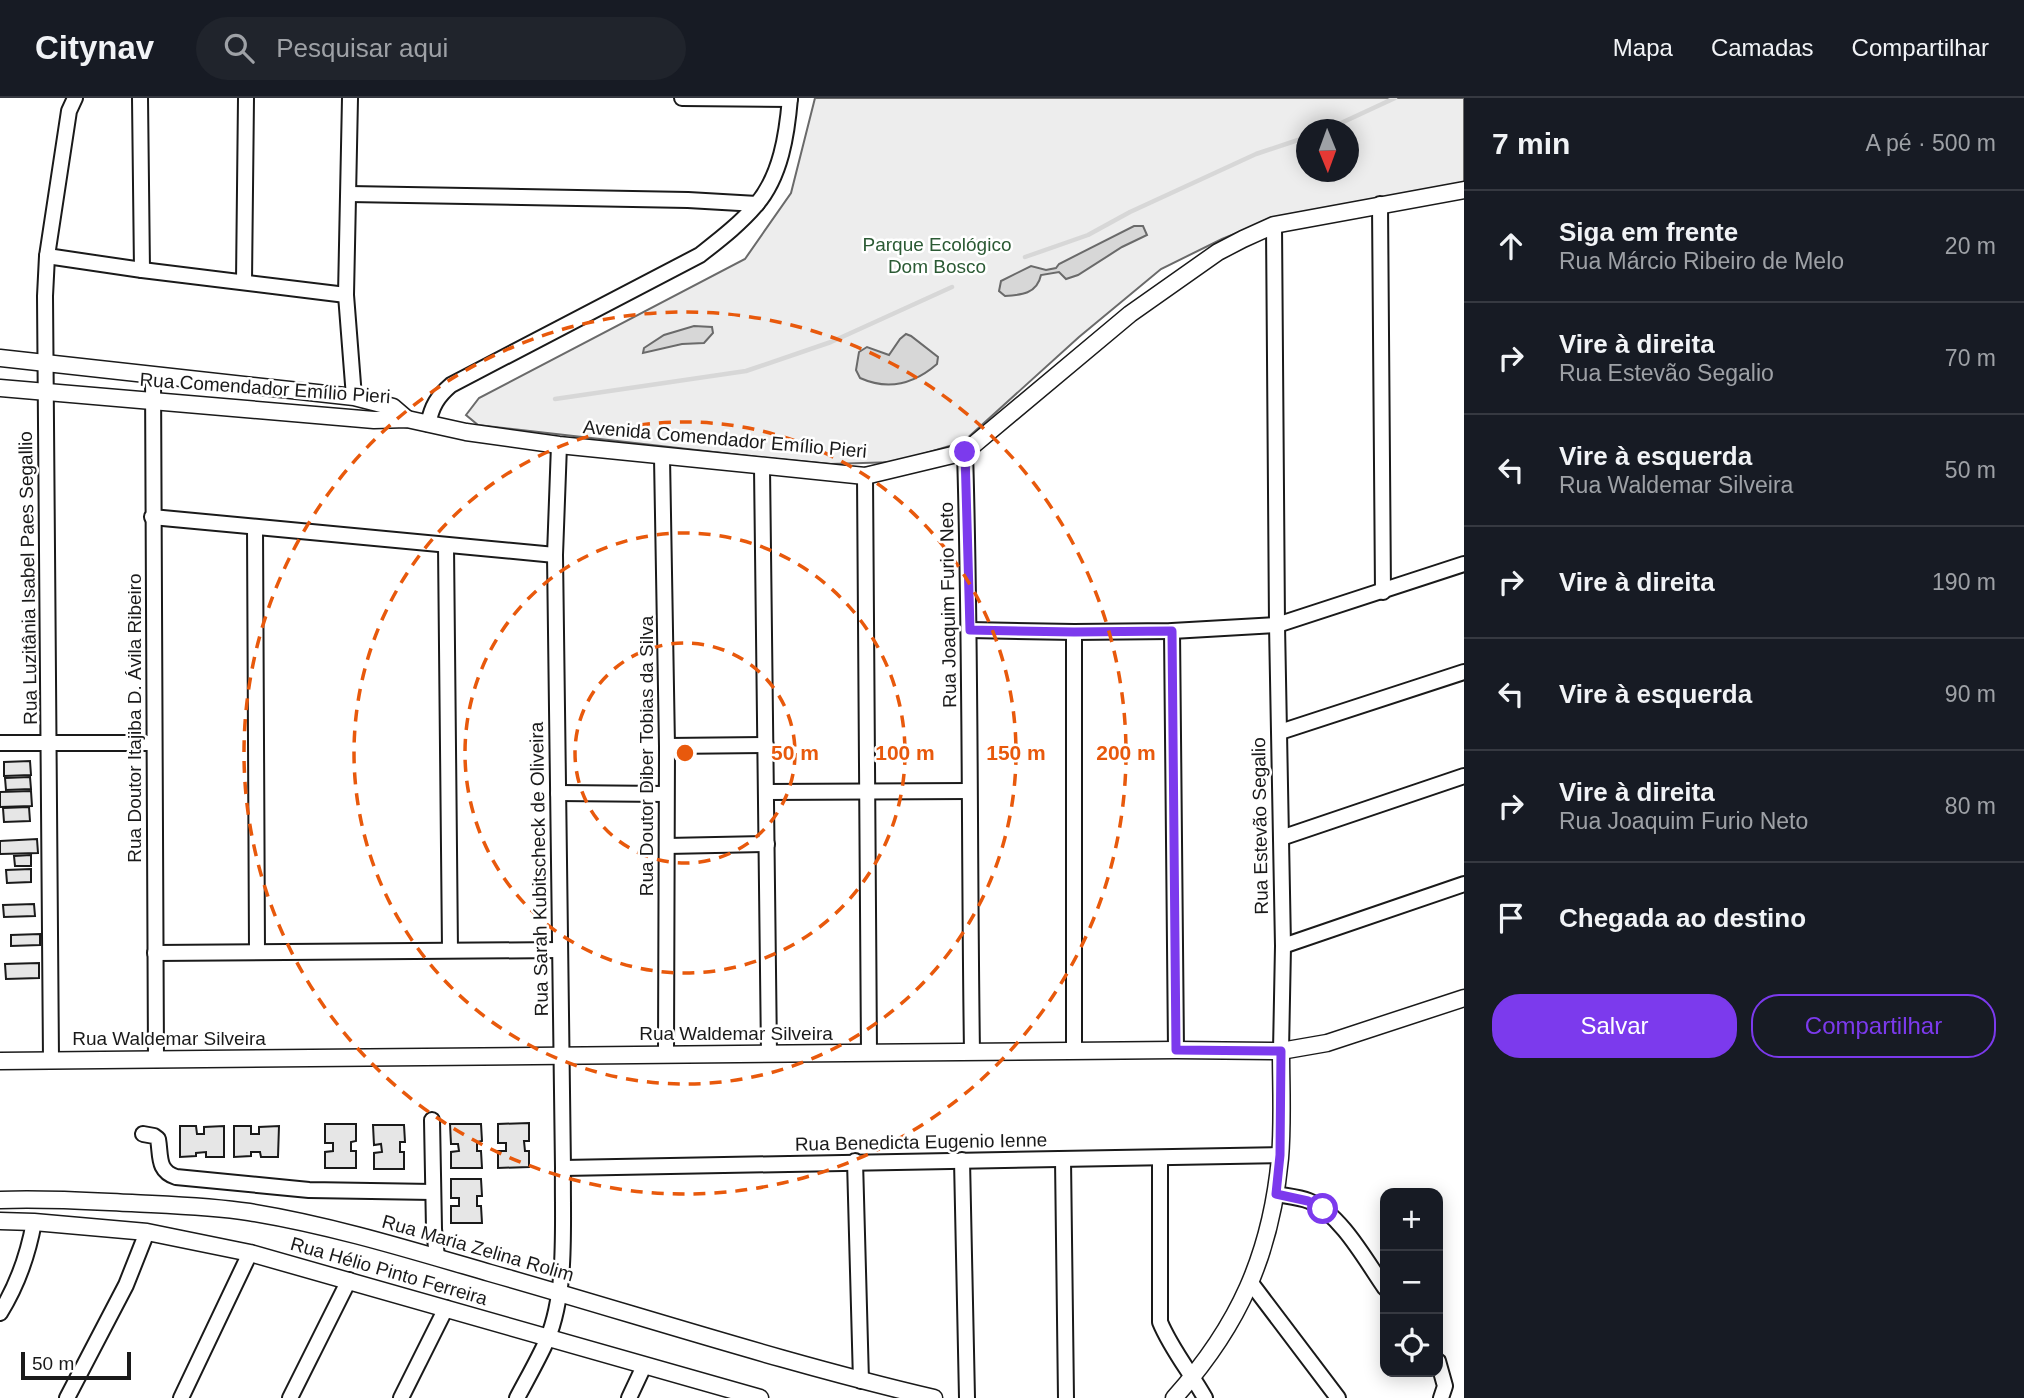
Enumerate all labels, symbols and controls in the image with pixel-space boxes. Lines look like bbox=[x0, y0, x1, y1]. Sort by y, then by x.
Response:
search box bbox=[196, 17, 686, 80]
text: Citynav bbox=[35, 29, 154, 66]
icon: search bbox=[220, 29, 258, 67]
text: Pesquisar aqui bbox=[276, 33, 448, 63]
text: Mapa bbox=[1613, 34, 1673, 61]
text: Camadas bbox=[1711, 34, 1814, 61]
text: Compartilhar bbox=[1852, 34, 1989, 61]
north arrow bbox=[1296, 119, 1359, 182]
text: 7 min bbox=[1492, 127, 1570, 160]
text: A pé · 500 m bbox=[1866, 130, 1996, 156]
text: Siga em frente bbox=[1559, 217, 1738, 247]
icon: ahead bbox=[1492, 227, 1530, 265]
text: 20 m bbox=[1945, 233, 1996, 259]
park label: Parque Ecológico Dom Bosco bbox=[863, 234, 1011, 277]
text: Rua Márcio Ribeiro de Melo bbox=[1559, 248, 1844, 274]
text: Vire à direita bbox=[1559, 329, 1715, 359]
icon: right bbox=[1492, 339, 1530, 377]
text: 70 m bbox=[1945, 345, 1996, 371]
text: Rua Estevão Segalio bbox=[1559, 360, 1774, 386]
street label: Rua Comendador Emílio Pieri bbox=[139, 369, 391, 407]
street label: Avenida Comendador Emílio Pieri bbox=[582, 416, 868, 462]
street label: Rua Luzitânia Isabel Paes Segallio bbox=[15, 431, 41, 725]
route end bbox=[949, 436, 980, 467]
text: Vire à esquerda bbox=[1559, 441, 1752, 471]
icon: left bbox=[1492, 451, 1530, 489]
text: 50 m bbox=[1945, 457, 1996, 483]
text: Rua Waldemar Silveira bbox=[1559, 472, 1793, 498]
street label: Rua Joaquim Furio Neto bbox=[936, 502, 960, 708]
icon: right bbox=[1492, 563, 1530, 601]
text: Vire à direita bbox=[1559, 567, 1715, 597]
text: 190 m bbox=[1932, 569, 1996, 595]
street label: Rua Doutor Itajiba D. Ávila Ribeiro bbox=[124, 573, 145, 863]
street label: Rua Doutor Diber Tobias da Silva bbox=[636, 615, 657, 896]
icon: left bbox=[1492, 675, 1530, 713]
text: Vire à esquerda bbox=[1559, 679, 1752, 709]
text: 90 m bbox=[1945, 681, 1996, 707]
street label: Rua Sarah Kubitscheck de Oliveira bbox=[526, 721, 552, 1016]
street label: Rua Estevão Segalio bbox=[1248, 737, 1272, 915]
centre of rings bbox=[673, 741, 697, 765]
text: 50 m bbox=[771, 741, 819, 764]
text: 100 m bbox=[875, 741, 935, 764]
text: 150 m bbox=[986, 741, 1046, 764]
text: 200 m bbox=[1096, 741, 1156, 764]
text: Vire à direita bbox=[1559, 777, 1715, 807]
icon: right bbox=[1492, 787, 1530, 825]
text: 80 m bbox=[1945, 793, 1996, 819]
text: Rua Joaquim Furio Neto bbox=[1559, 808, 1808, 834]
icon: arrive bbox=[1492, 899, 1530, 937]
text: Chegada ao destino bbox=[1559, 903, 1806, 933]
button: Salvar bbox=[1492, 994, 1737, 1058]
button: Compartilhar bbox=[1751, 994, 1996, 1058]
street label: Rua Waldemar Silveira bbox=[639, 1023, 833, 1044]
street label: Rua Waldemar Silveira bbox=[72, 1028, 266, 1049]
street label: Rua Benedicta Eugenio Ienne bbox=[795, 1129, 1047, 1155]
map controls bbox=[1380, 1188, 1443, 1377]
button: + bbox=[1380, 1188, 1443, 1251]
route start bbox=[1307, 1193, 1338, 1224]
street label: Rua Maria Zelina Rolim bbox=[380, 1211, 576, 1285]
street label: Rua Hélio Pinto Ferreira bbox=[288, 1233, 490, 1309]
button: − bbox=[1380, 1251, 1443, 1314]
button: locate bbox=[1380, 1314, 1443, 1377]
scale bar bbox=[21, 1349, 131, 1381]
text: 50 m bbox=[32, 1353, 74, 1374]

